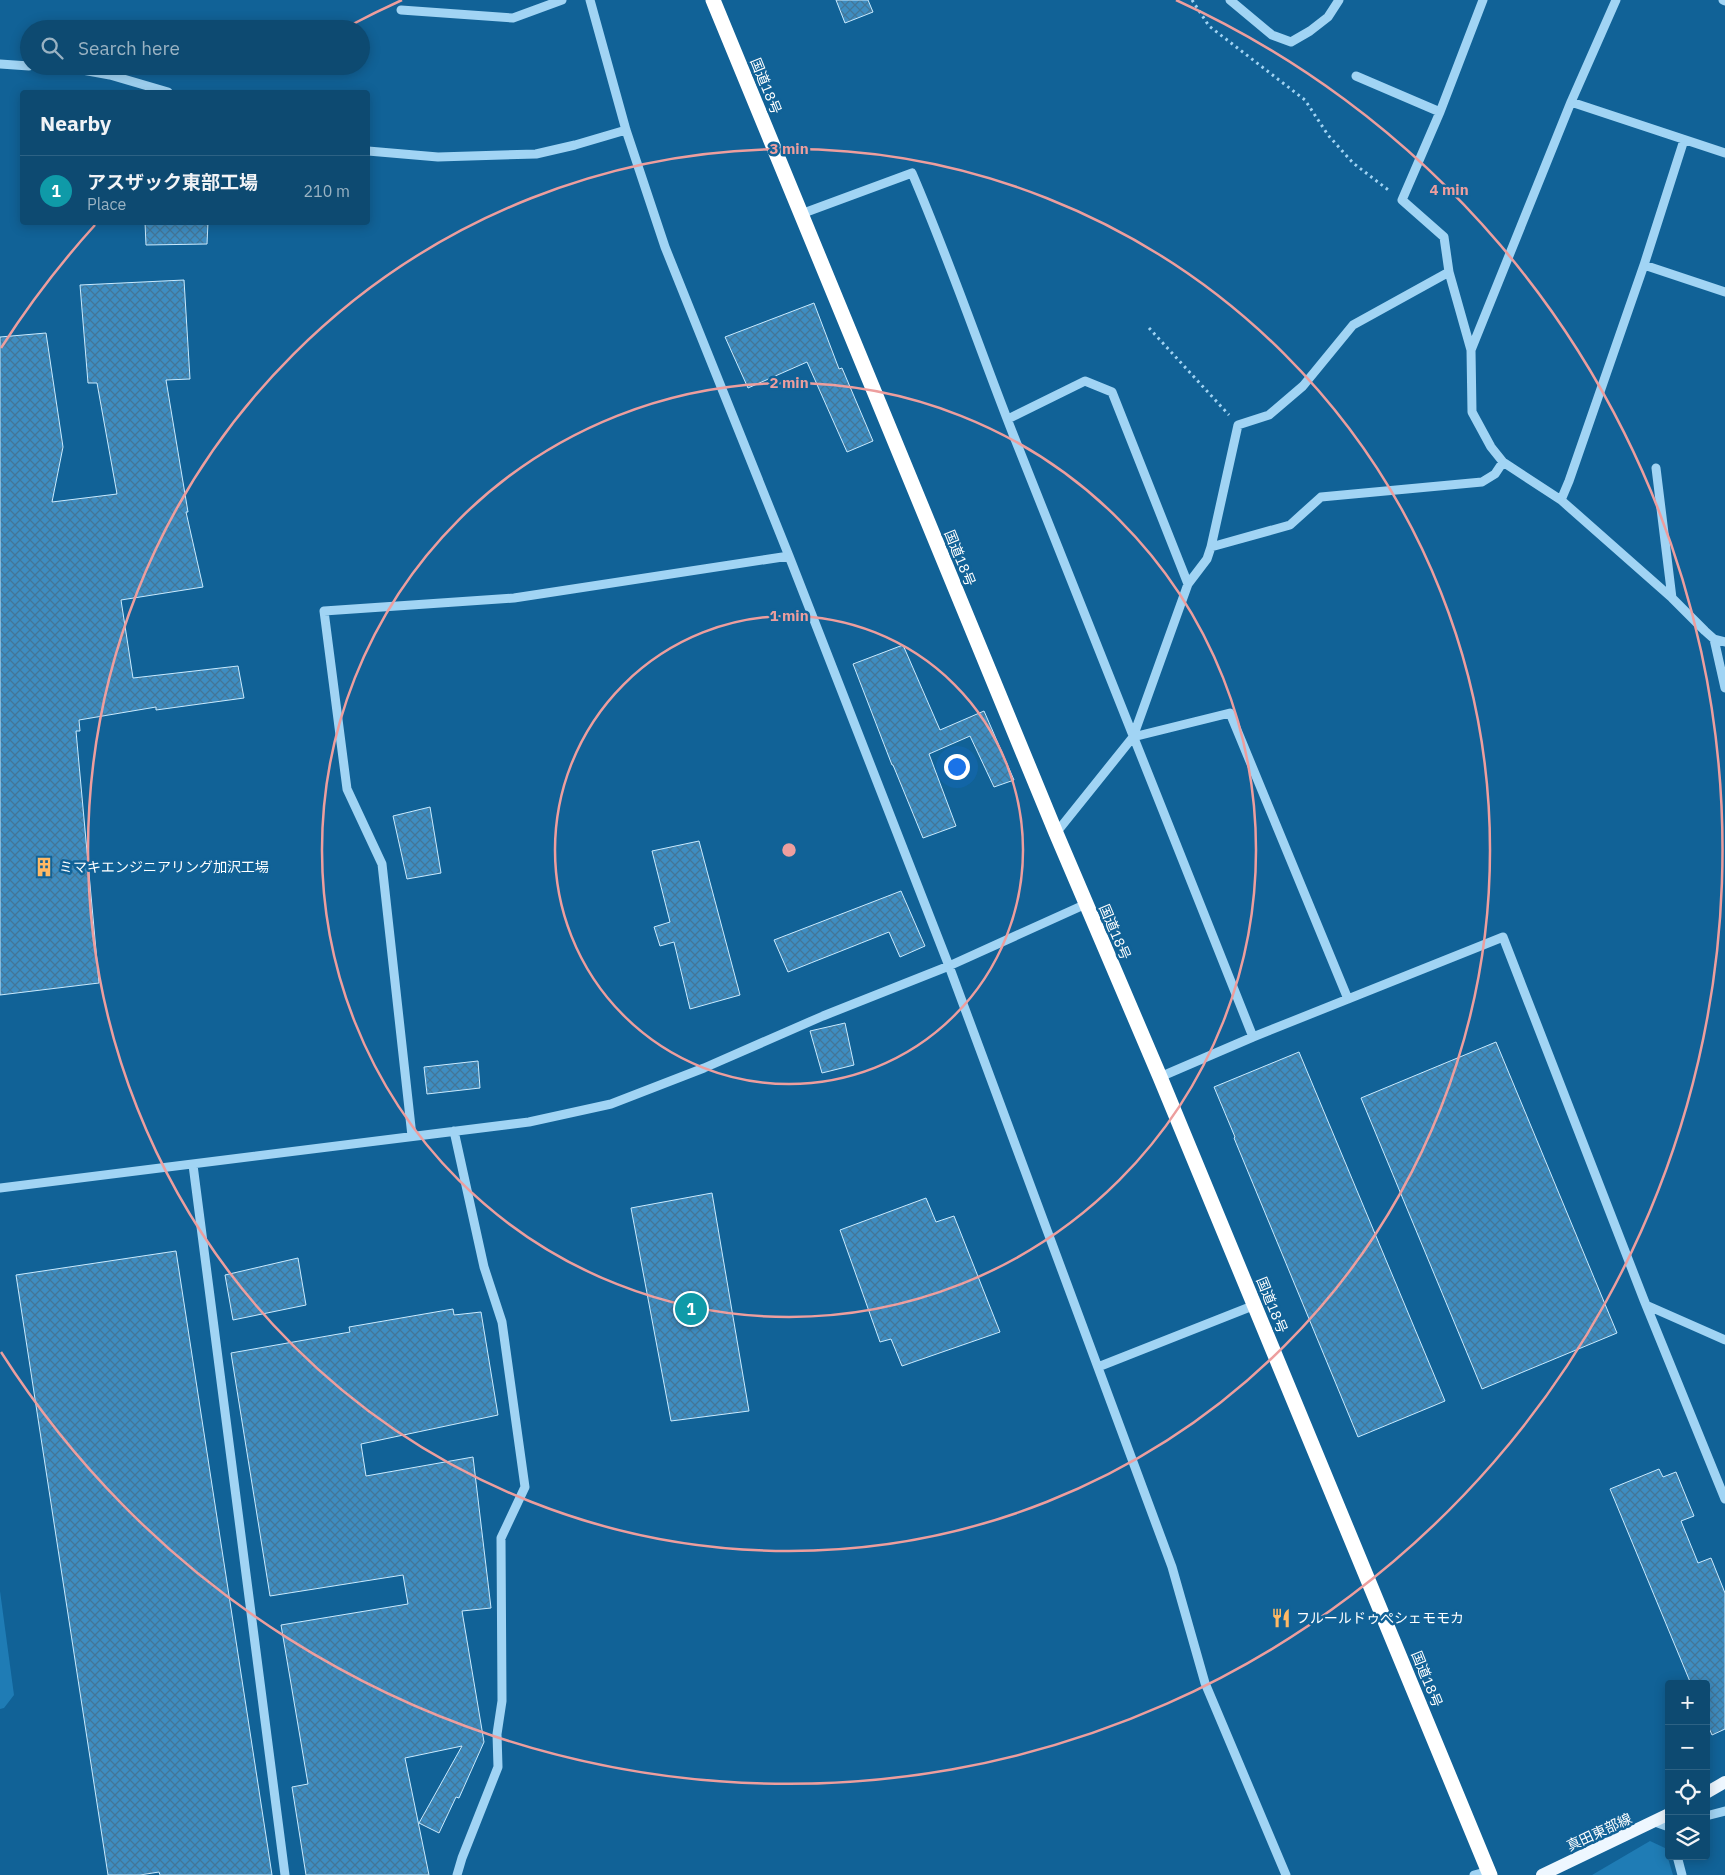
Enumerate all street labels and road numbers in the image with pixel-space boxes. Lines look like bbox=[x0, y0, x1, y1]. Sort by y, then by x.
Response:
street label: 国道18号 bbox=[747, 55, 785, 117]
street label: 国道18号 bbox=[941, 527, 979, 589]
street label: 国道18号 bbox=[1095, 901, 1135, 963]
street label: 国道18号 bbox=[1253, 1274, 1291, 1336]
street label: 国道18号 bbox=[1408, 1648, 1446, 1710]
street label: 真田東部線 bbox=[1563, 1809, 1635, 1855]

